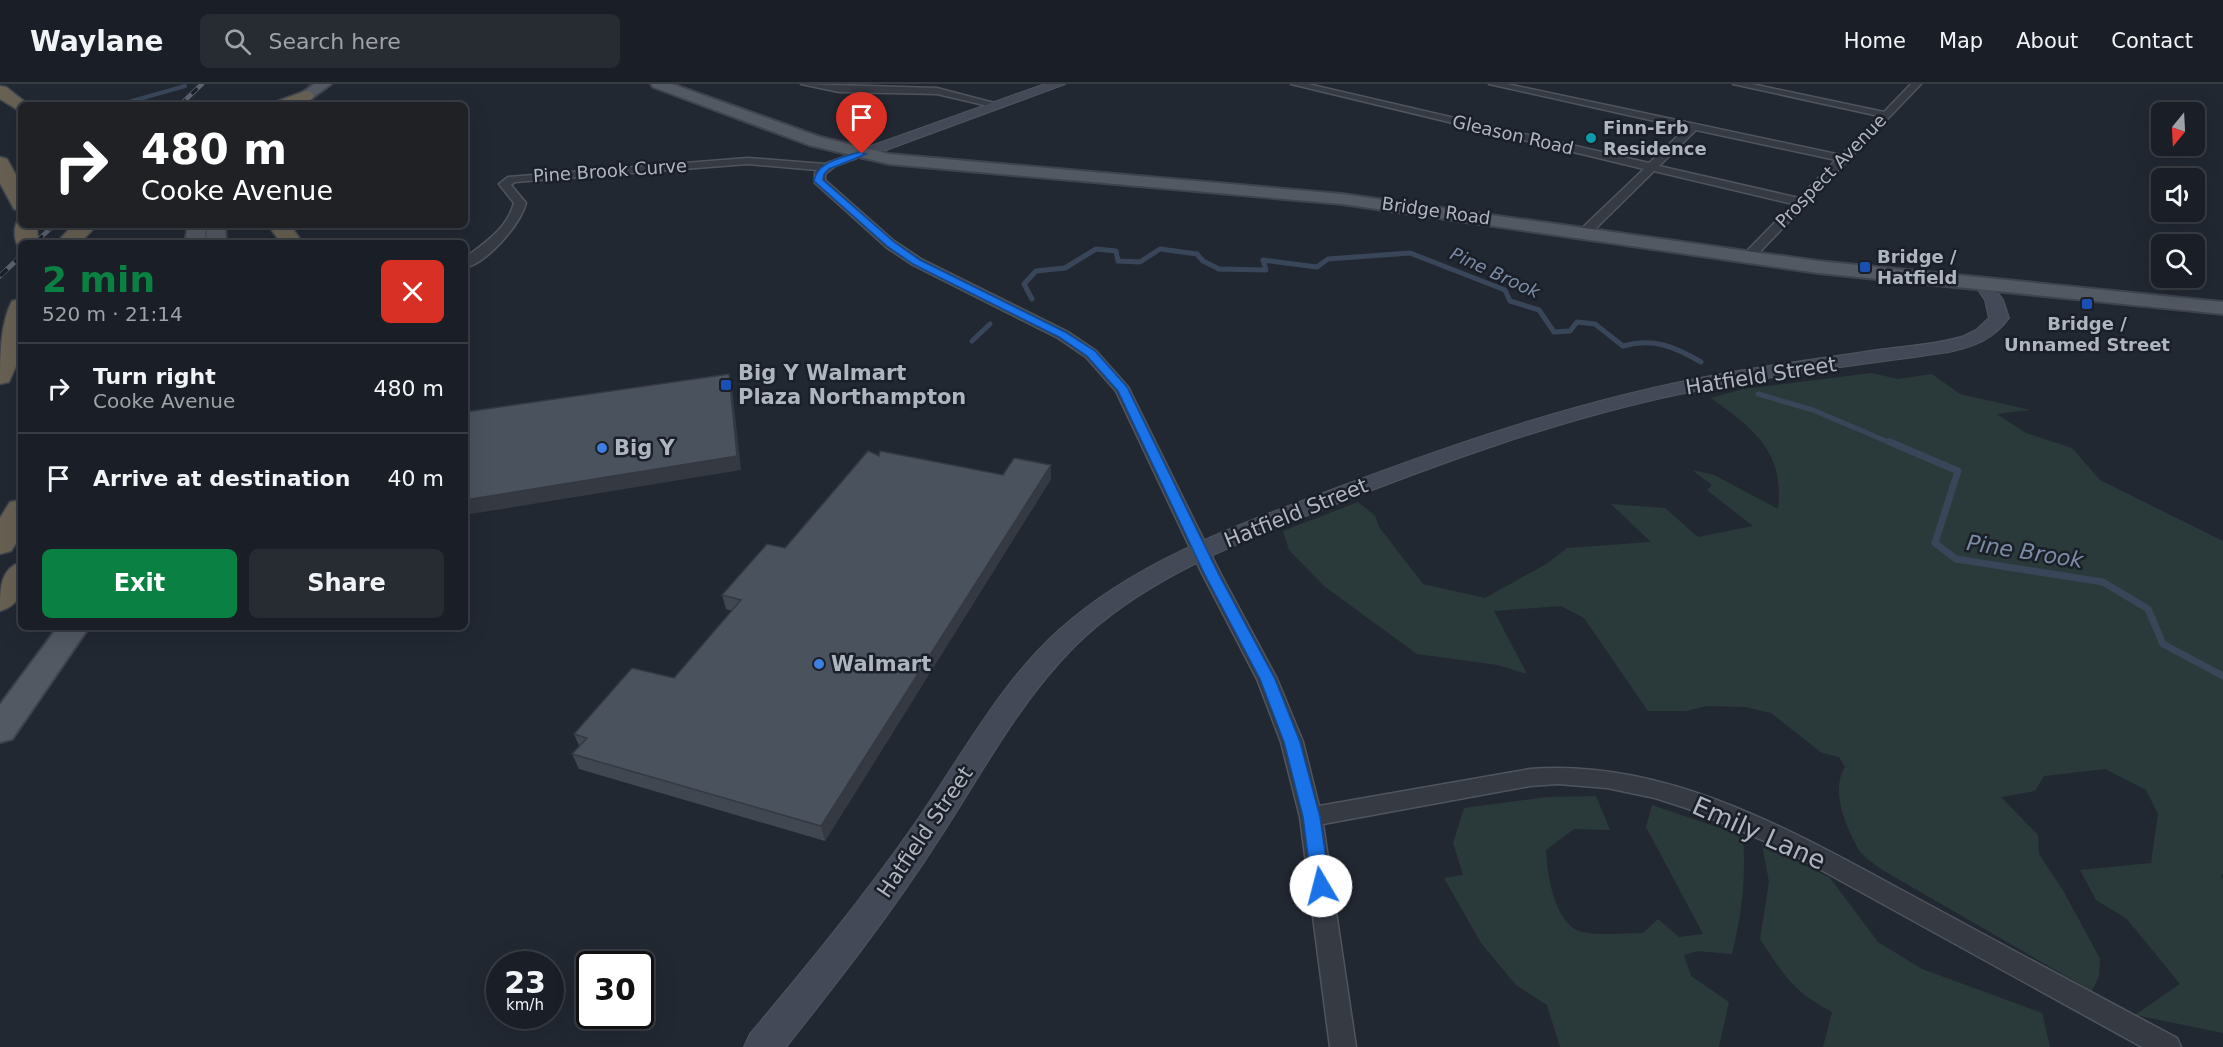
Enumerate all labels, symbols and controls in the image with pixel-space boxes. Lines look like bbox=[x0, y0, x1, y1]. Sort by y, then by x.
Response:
search box bbox=[200, 14, 620, 68]
text: Waylane bbox=[30, 25, 164, 58]
icon: search bbox=[221, 25, 254, 58]
text: Search here bbox=[269, 29, 401, 54]
text: Home bbox=[1844, 29, 1906, 53]
text: Map bbox=[1939, 29, 1983, 53]
text: About bbox=[2016, 29, 2078, 53]
text: Contact bbox=[2111, 29, 2193, 53]
pin bbox=[836, 92, 887, 154]
icon: arrive bbox=[845, 101, 878, 134]
north arrow bbox=[2151, 102, 2205, 156]
map controls bbox=[2151, 102, 2205, 288]
street label: Prospect Avenue bbox=[1771, 109, 1890, 232]
street label: Gleason Road bbox=[1450, 110, 1576, 159]
place label: Finn-Erb Residence bbox=[1603, 117, 1707, 159]
text: 480 m bbox=[141, 125, 287, 174]
icon: right bbox=[42, 126, 120, 204]
marker: Finn-Erb Residence bbox=[1584, 131, 1598, 145]
street label: Pine Brook Curve bbox=[532, 155, 688, 186]
button: sound bbox=[2151, 168, 2205, 222]
text: Cooke Avenue bbox=[141, 175, 333, 206]
street label: Bridge Road bbox=[1380, 192, 1492, 229]
button: search bbox=[2151, 234, 2205, 288]
water label: Pine Brook bbox=[1447, 243, 1545, 303]
place label: Bridge / Hatfield bbox=[1877, 246, 1957, 288]
text: 2 min bbox=[42, 259, 155, 300]
button: close bbox=[381, 260, 444, 323]
marker: Bridge / Hatfield bbox=[1858, 260, 1872, 274]
marker: Bridge / Unnamed Street bbox=[2080, 297, 2094, 311]
text: 520 m · 21:14 bbox=[42, 302, 183, 326]
place label: Bridge / Unnamed Street bbox=[2004, 313, 2170, 355]
street label: Hatfield Street bbox=[1684, 352, 1838, 400]
place label: Big Y Walmart Plaza Northampton bbox=[738, 361, 966, 409]
text: Turn right bbox=[93, 364, 216, 389]
icon: right bbox=[42, 372, 75, 405]
text: 480 m bbox=[374, 376, 444, 401]
marker: Big Y Walmart Plaza Northampton bbox=[719, 378, 733, 392]
text: Cooke Avenue bbox=[93, 389, 235, 413]
place label: Big Y bbox=[614, 436, 676, 460]
marker: Big Y bbox=[595, 441, 609, 455]
icon: arrive bbox=[42, 462, 75, 495]
text: Arrive at destination bbox=[93, 466, 350, 491]
text: 40 m bbox=[388, 466, 444, 491]
street label: Hatfield Street bbox=[1221, 473, 1371, 553]
water label: Pine Brook bbox=[1965, 530, 2086, 573]
button: Exit bbox=[42, 549, 237, 618]
button: Share bbox=[249, 549, 444, 618]
place label: Walmart bbox=[831, 652, 931, 676]
marker: Walmart bbox=[812, 657, 826, 671]
street label: Hatfield Street bbox=[872, 762, 978, 902]
street label: Emily Lane bbox=[1688, 790, 1830, 876]
position arrow bbox=[1289, 854, 1353, 918]
speed limit sign: 30 bbox=[576, 951, 654, 1029]
text: 23 bbox=[504, 965, 546, 1000]
text: km/h bbox=[506, 996, 544, 1014]

